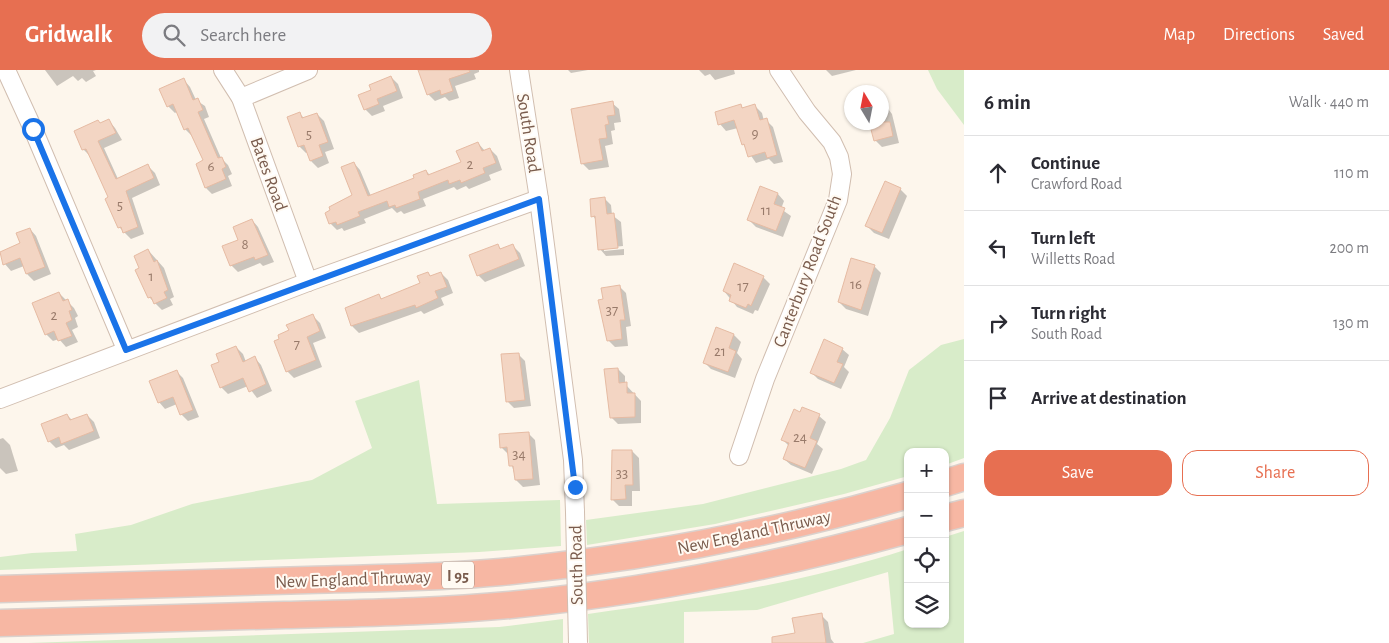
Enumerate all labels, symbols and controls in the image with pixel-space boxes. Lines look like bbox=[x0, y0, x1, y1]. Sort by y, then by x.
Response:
search box bbox=[142, 13, 492, 58]
icon: search bbox=[160, 21, 188, 49]
text: Gridwalk bbox=[25, 23, 112, 47]
text: Search here bbox=[200, 26, 286, 45]
text: Map bbox=[1164, 26, 1195, 44]
text: Directions bbox=[1223, 26, 1295, 44]
text: Saved bbox=[1323, 26, 1364, 44]
north arrow bbox=[844, 85, 889, 130]
street label: South Road bbox=[513, 92, 543, 174]
text: 6 min bbox=[984, 92, 1031, 113]
text: Walk · 440 m bbox=[1289, 94, 1369, 110]
route start bbox=[22, 118, 45, 141]
house number: 9 bbox=[751, 126, 759, 141]
house number: 5 bbox=[306, 127, 312, 142]
street label: Bates Road bbox=[246, 135, 290, 214]
text: Continue bbox=[1031, 154, 1100, 173]
house number: 2 bbox=[467, 157, 474, 172]
house number: 6 bbox=[207, 159, 215, 174]
icon: ahead bbox=[984, 159, 1012, 187]
text: 110 m bbox=[1334, 165, 1369, 181]
text: Crawford Road bbox=[1031, 176, 1122, 192]
street label: Canterbury Road South bbox=[771, 193, 845, 350]
house number: 5 bbox=[117, 198, 123, 213]
house number: 11 bbox=[761, 203, 771, 218]
text: Turn left bbox=[1031, 229, 1095, 248]
icon: left bbox=[984, 234, 1012, 262]
house number: 8 bbox=[241, 237, 249, 252]
text: 200 m bbox=[1329, 240, 1369, 256]
text: Willetts Road bbox=[1031, 251, 1115, 267]
house number: 1 bbox=[148, 269, 154, 284]
house number: 16 bbox=[850, 277, 862, 292]
house number: 17 bbox=[737, 279, 749, 294]
house number: 37 bbox=[606, 303, 618, 318]
text: Turn right bbox=[1031, 304, 1106, 323]
house number: 2 bbox=[51, 308, 58, 323]
icon: right bbox=[984, 309, 1012, 337]
text: 130 m bbox=[1333, 315, 1369, 331]
text: South Road bbox=[1031, 326, 1102, 342]
house number: 7 bbox=[294, 337, 300, 352]
house number: 21 bbox=[714, 344, 726, 359]
icon: arrive bbox=[984, 384, 1012, 412]
text: Arrive at destination bbox=[1031, 389, 1187, 408]
house number: 24 bbox=[793, 430, 807, 445]
house number: 34 bbox=[512, 447, 526, 462]
map controls bbox=[904, 448, 949, 628]
button: + bbox=[904, 448, 949, 493]
button: Save bbox=[984, 450, 1172, 496]
button: Share bbox=[1182, 450, 1369, 496]
house number: 33 bbox=[616, 466, 628, 481]
route end bbox=[564, 476, 587, 499]
button: − bbox=[904, 493, 949, 538]
street label: New England Thruway bbox=[676, 508, 833, 558]
street label: South Road bbox=[567, 525, 587, 605]
button: locate bbox=[904, 538, 949, 583]
road number: I 95 bbox=[442, 562, 474, 588]
street label: New England Thruway bbox=[275, 568, 432, 592]
button: layers bbox=[904, 583, 949, 628]

